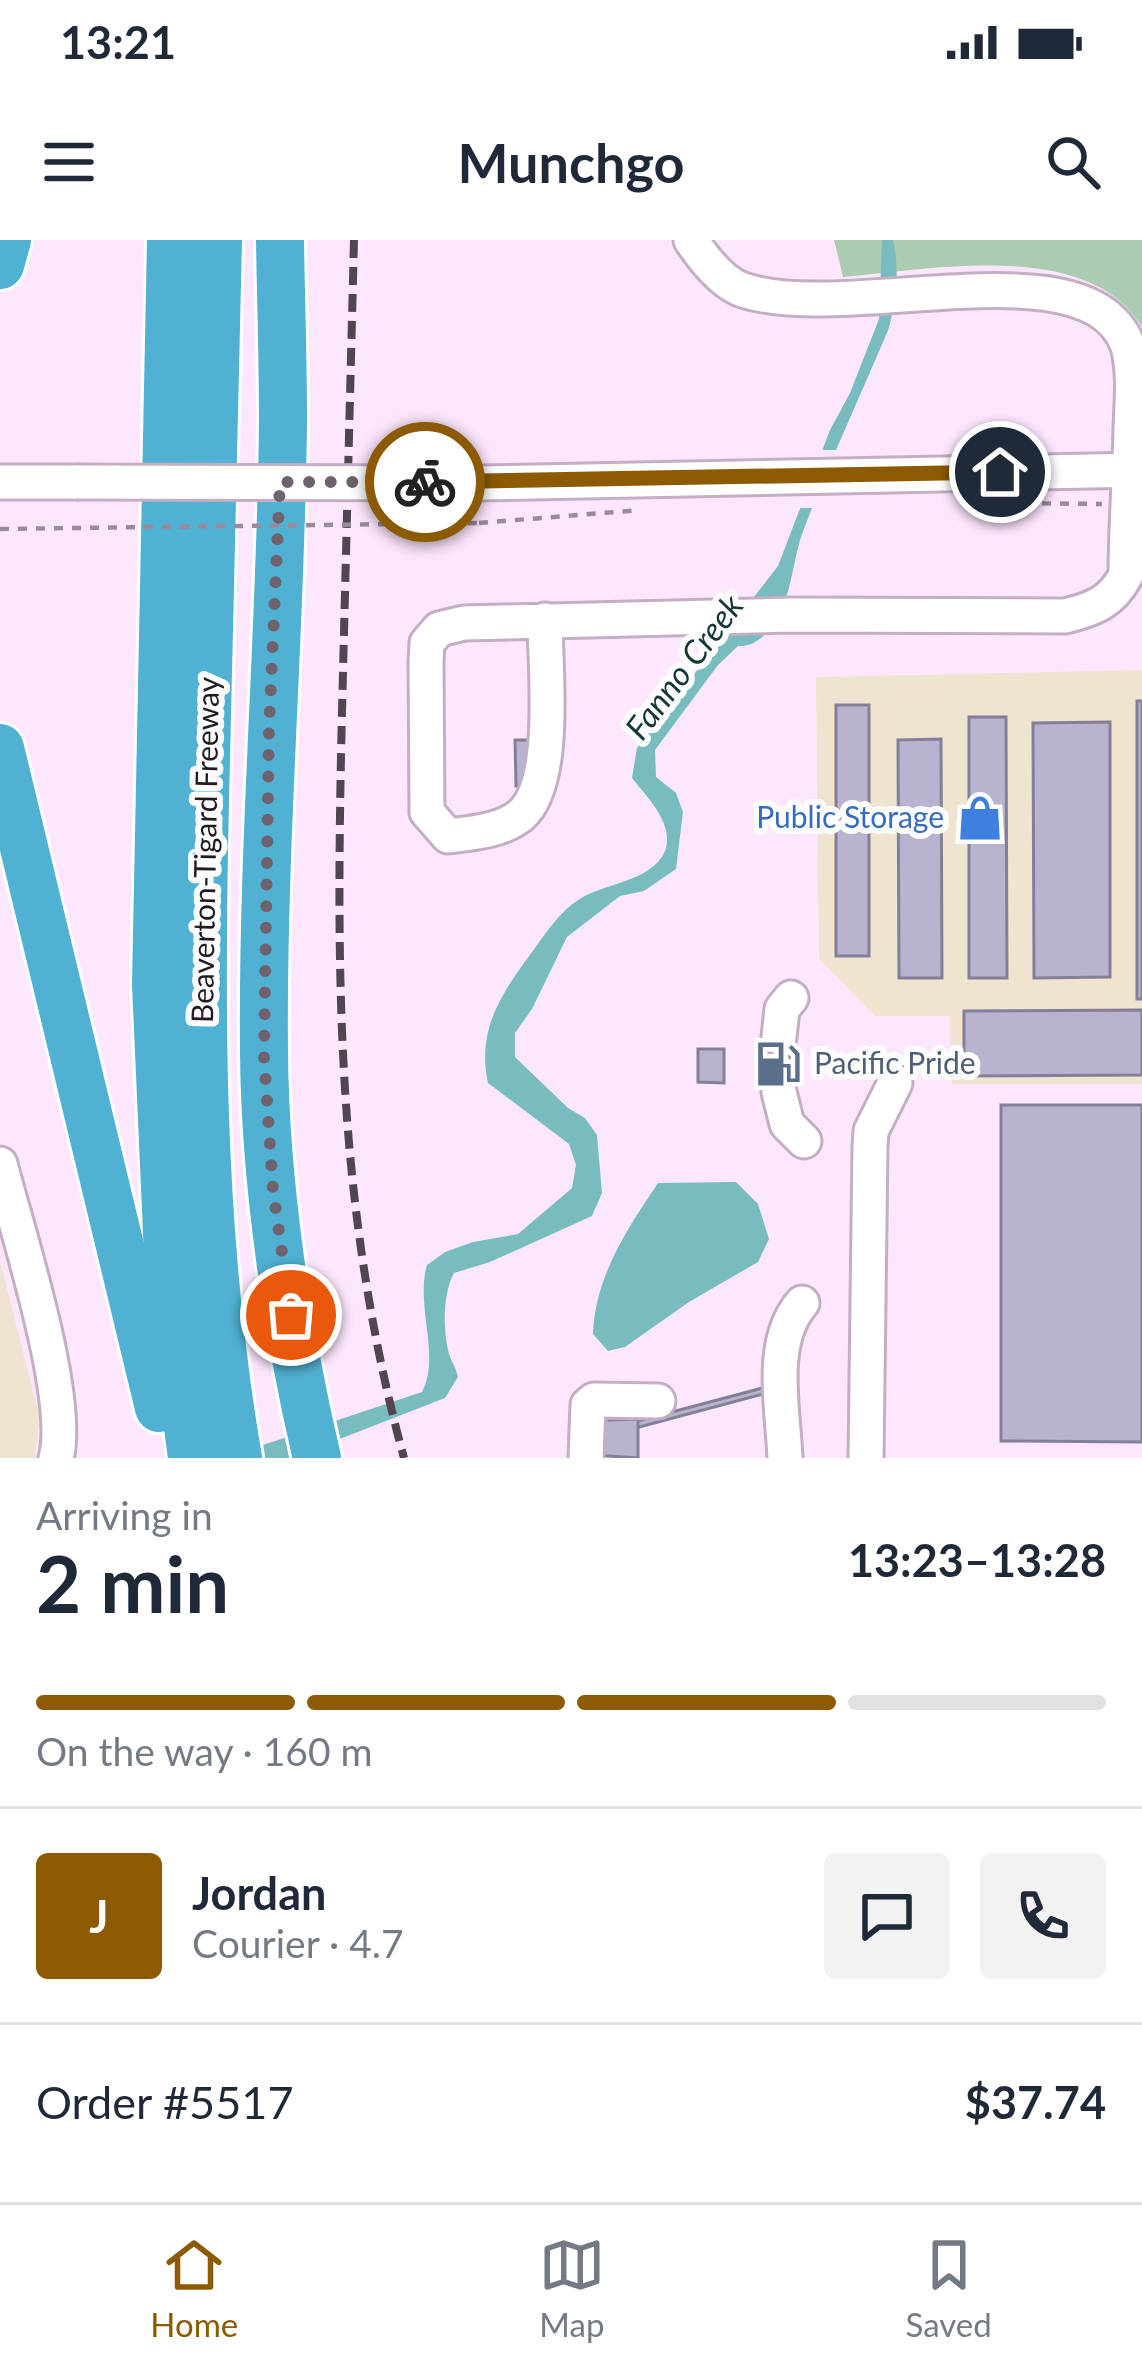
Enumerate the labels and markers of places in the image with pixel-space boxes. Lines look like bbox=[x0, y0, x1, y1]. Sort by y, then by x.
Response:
pin bbox=[949, 421, 1051, 523]
shop icon: Public Storage bbox=[955, 793, 1005, 843]
place label: Public Storage bbox=[756, 798, 944, 834]
fuel station icon: Pacific Pride bbox=[753, 1039, 803, 1089]
place label: Pacific Pride bbox=[814, 1044, 976, 1080]
pin bbox=[240, 1264, 342, 1366]

